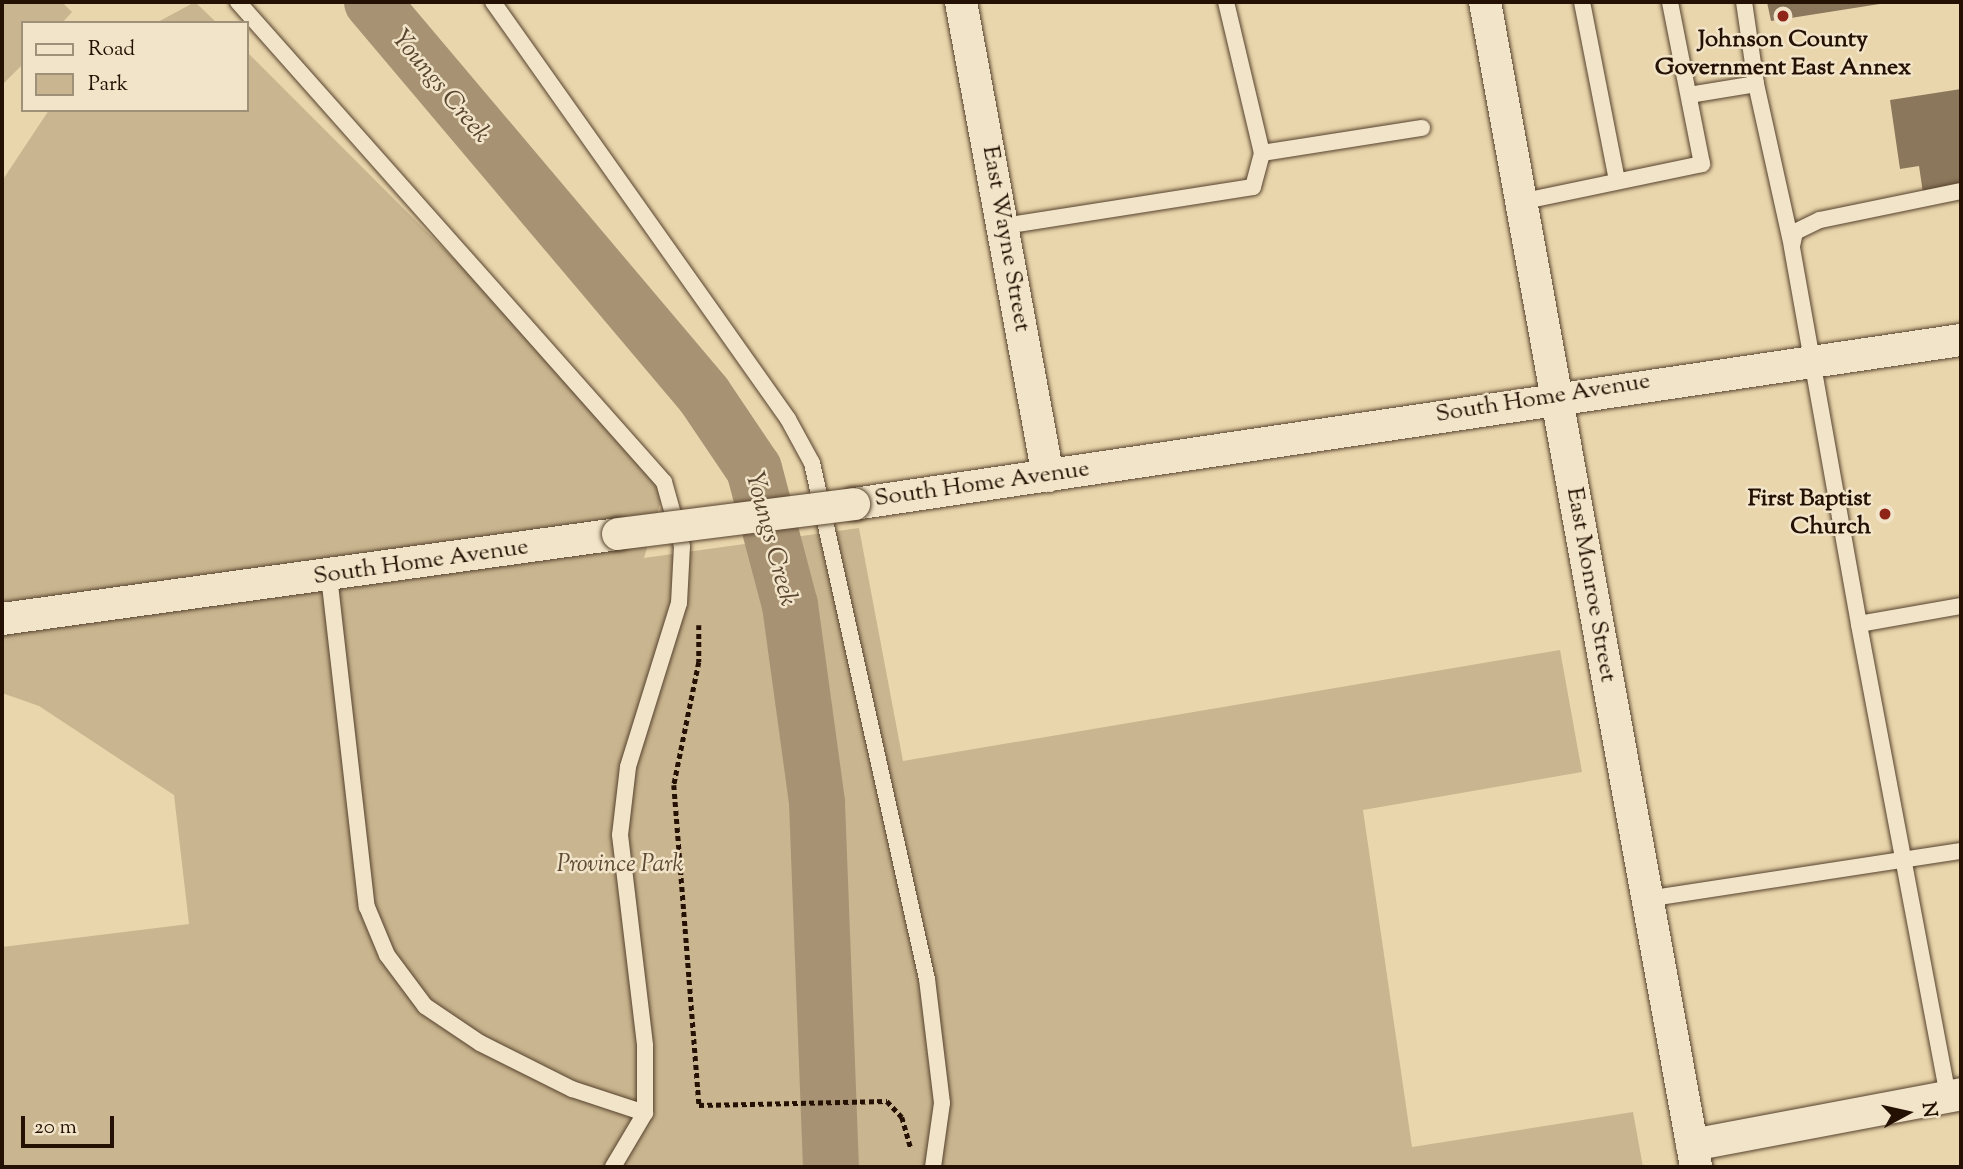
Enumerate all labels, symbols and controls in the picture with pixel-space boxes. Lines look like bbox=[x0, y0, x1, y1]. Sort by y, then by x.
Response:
marker: Johnson County Government East Annex bbox=[1775, 8, 1791, 24]
legend bbox=[21, 21, 248, 112]
water label: Youngs Creek bbox=[384, 24, 496, 150]
place label: Johnson County Government East Annex bbox=[1655, 27, 1911, 83]
text: Road bbox=[88, 35, 135, 65]
text: Park bbox=[88, 70, 128, 100]
street label: East Wayne Street bbox=[974, 144, 1036, 334]
street label: South Home Avenue bbox=[1434, 368, 1652, 430]
street label: South Home Avenue bbox=[873, 456, 1091, 514]
water label: Youngs Creek bbox=[737, 468, 803, 610]
street label: East Monroe Street bbox=[1559, 485, 1621, 685]
place label: First Baptist Church bbox=[1748, 486, 1871, 542]
marker: First Baptist Church bbox=[1877, 506, 1893, 522]
street label: South Home Avenue bbox=[312, 534, 530, 592]
park label: Province Park bbox=[557, 852, 683, 880]
north arrow bbox=[1872, 1078, 1942, 1148]
text: N bbox=[1914, 1101, 1943, 1119]
scale bar bbox=[24, 1102, 117, 1146]
text: 20 m bbox=[34, 1113, 77, 1143]

